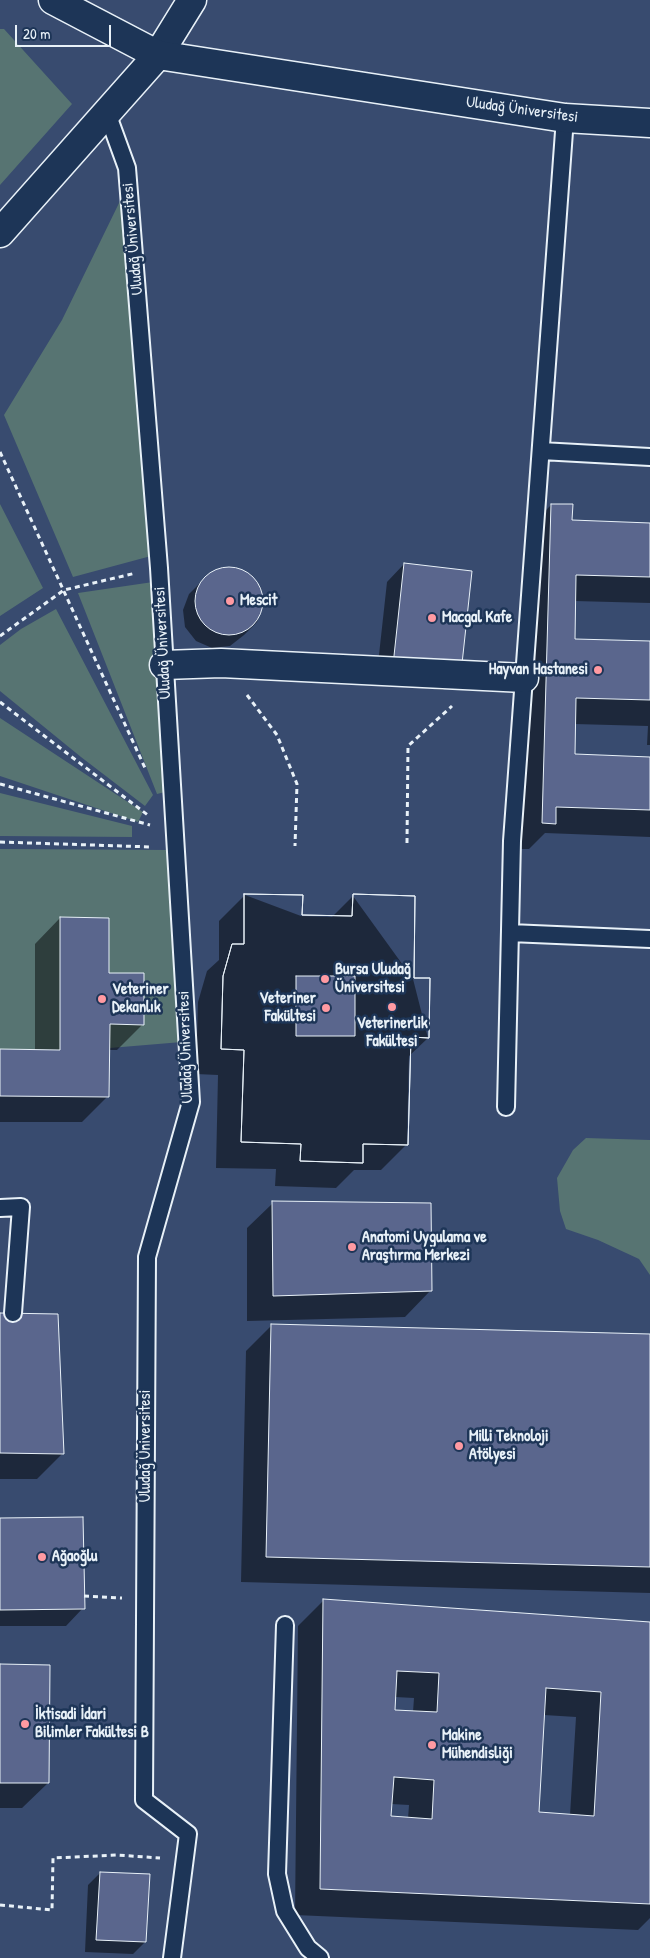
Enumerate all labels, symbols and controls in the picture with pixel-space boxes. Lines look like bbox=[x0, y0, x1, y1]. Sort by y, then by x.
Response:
scale bar bbox=[18, 15, 114, 47]
text: 20 m bbox=[23, 23, 50, 44]
street label: Uludağ Üniversitesi bbox=[465, 93, 579, 127]
street label: Uludağ Üniversitesi bbox=[119, 182, 147, 296]
street label: Uludağ Üniversitesi bbox=[150, 586, 176, 700]
place label: Mescit bbox=[240, 591, 277, 611]
marker: Mescit bbox=[224, 595, 236, 607]
place label: Macgal Kafe bbox=[442, 608, 512, 628]
marker: Macgal Kafe bbox=[426, 612, 438, 624]
place label: Hayvan Hastanesi bbox=[489, 660, 588, 680]
marker: Hayvan Hastanesi bbox=[592, 664, 604, 676]
place label: Bursa Uludağ Üniversitesi bbox=[335, 960, 411, 998]
marker: Bursa Uludağ Üniversitesi bbox=[319, 973, 331, 985]
place label: Veteriner Dekanlık bbox=[112, 980, 169, 1018]
place label: Veteriner Fakültesi bbox=[259, 989, 316, 1027]
street label: Uludağ Üniversitesi bbox=[174, 990, 198, 1104]
marker: Veteriner Dekanlık bbox=[96, 993, 108, 1005]
marker: Veterinerlik Fakültesi bbox=[386, 1001, 398, 1013]
marker: Veteriner Fakültesi bbox=[320, 1002, 332, 1014]
place label: Veterinerlik Fakültesi bbox=[356, 1014, 428, 1052]
place label: Anatomi Uygulama ve Araştırma Merkezi bbox=[362, 1228, 487, 1266]
marker: Anatomi Uygulama ve Araştırma Merkezi bbox=[346, 1241, 358, 1253]
street label: Uludağ Üniversitesi bbox=[136, 1390, 156, 1502]
place label: Milli Teknoloji Atölyesi bbox=[469, 1427, 548, 1465]
marker: Milli Teknoloji Atölyesi bbox=[453, 1440, 465, 1452]
place label: Ağaoğlu bbox=[52, 1547, 97, 1567]
marker: Ağaoğlu bbox=[36, 1551, 48, 1563]
place label: İktisadi İdari Bilimler Fakültesi B bbox=[35, 1705, 149, 1743]
marker: İktisadi İdari Bilimler Fakültesi B bbox=[19, 1718, 31, 1730]
place label: Makine Mühendisliği bbox=[442, 1726, 513, 1764]
marker: Makine Mühendisliği bbox=[426, 1739, 438, 1751]

